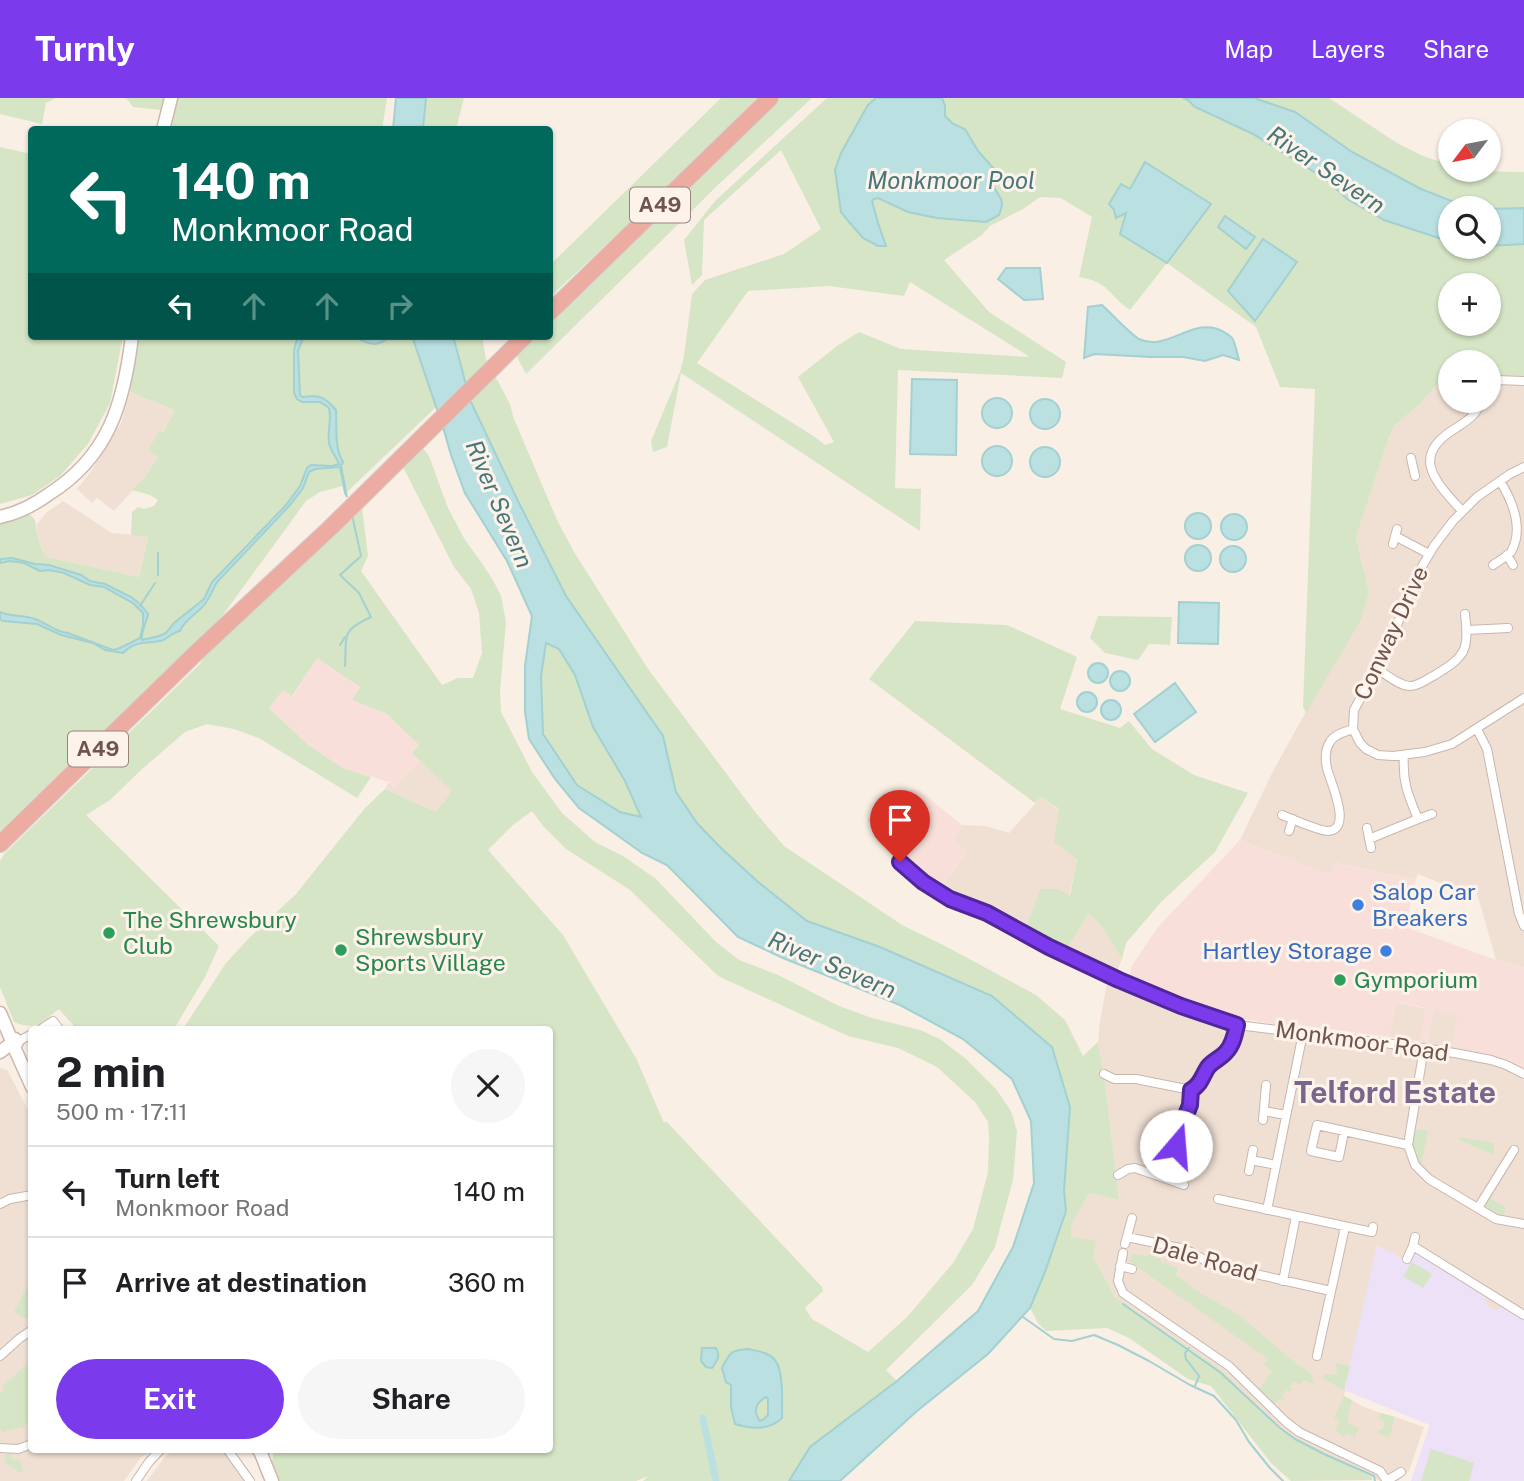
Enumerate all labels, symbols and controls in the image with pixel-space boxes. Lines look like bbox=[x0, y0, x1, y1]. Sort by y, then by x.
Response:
text: Turnly bbox=[35, 30, 135, 68]
text: Map bbox=[1224, 35, 1273, 63]
text: Layers bbox=[1311, 35, 1385, 63]
text: Share bbox=[1423, 35, 1489, 63]
north arrow bbox=[1438, 119, 1502, 182]
map controls bbox=[1438, 119, 1501, 413]
water label: River Severn bbox=[1262, 120, 1391, 219]
text: 140 m bbox=[171, 152, 311, 210]
icon: left bbox=[56, 154, 147, 245]
water label: Monkmoor Pool bbox=[867, 166, 1035, 194]
road number: A49 bbox=[630, 188, 690, 222]
button: search bbox=[1438, 196, 1501, 259]
text: Monkmoor Road bbox=[171, 211, 414, 248]
button: + bbox=[1438, 273, 1501, 336]
icon: left bbox=[162, 287, 200, 325]
icon: ahead bbox=[235, 287, 273, 325]
icon: ahead bbox=[308, 287, 346, 325]
icon: right bbox=[381, 287, 419, 325]
button: − bbox=[1438, 350, 1501, 413]
water label: River Severn bbox=[460, 436, 539, 572]
street label: Conway Drive bbox=[1348, 562, 1433, 704]
road number: A49 bbox=[68, 732, 128, 766]
pin bbox=[870, 790, 930, 862]
icon: arrive bbox=[881, 801, 919, 839]
place label: Salop Car Breakers bbox=[1372, 878, 1476, 931]
marker: Salop Car Breakers bbox=[1350, 897, 1366, 913]
place label: The Shrewsbury Club bbox=[123, 906, 297, 959]
place label: Shrewsbury Sports Village bbox=[355, 923, 506, 976]
marker: The Shrewsbury Club bbox=[101, 925, 117, 941]
water label: River Severn bbox=[764, 925, 900, 1004]
place label: Hartley Storage bbox=[1202, 937, 1372, 964]
marker: Shrewsbury Sports Village bbox=[333, 942, 349, 958]
marker: Hartley Storage bbox=[1378, 943, 1394, 959]
place label: Gymporium bbox=[1354, 966, 1478, 993]
marker: Gymporium bbox=[1332, 972, 1348, 988]
street label: Monkmoor Road bbox=[1274, 1015, 1450, 1066]
text: 2 min bbox=[56, 1047, 166, 1096]
button: close bbox=[451, 1049, 525, 1123]
district label: Telford Estate bbox=[1294, 1074, 1496, 1110]
text: 500 m · 17:11 bbox=[56, 1098, 188, 1125]
position arrow bbox=[1139, 1109, 1213, 1183]
text: Turn left bbox=[115, 1163, 220, 1194]
icon: left bbox=[56, 1173, 94, 1211]
text: 140 m bbox=[453, 1176, 525, 1207]
text: Monkmoor Road bbox=[115, 1194, 289, 1221]
street label: Dale Road bbox=[1150, 1231, 1261, 1286]
icon: arrive bbox=[56, 1264, 94, 1302]
text: Arrive at destination bbox=[115, 1267, 367, 1298]
text: 360 m bbox=[448, 1267, 525, 1298]
button: Exit bbox=[56, 1359, 284, 1439]
button: Share bbox=[298, 1359, 525, 1439]

